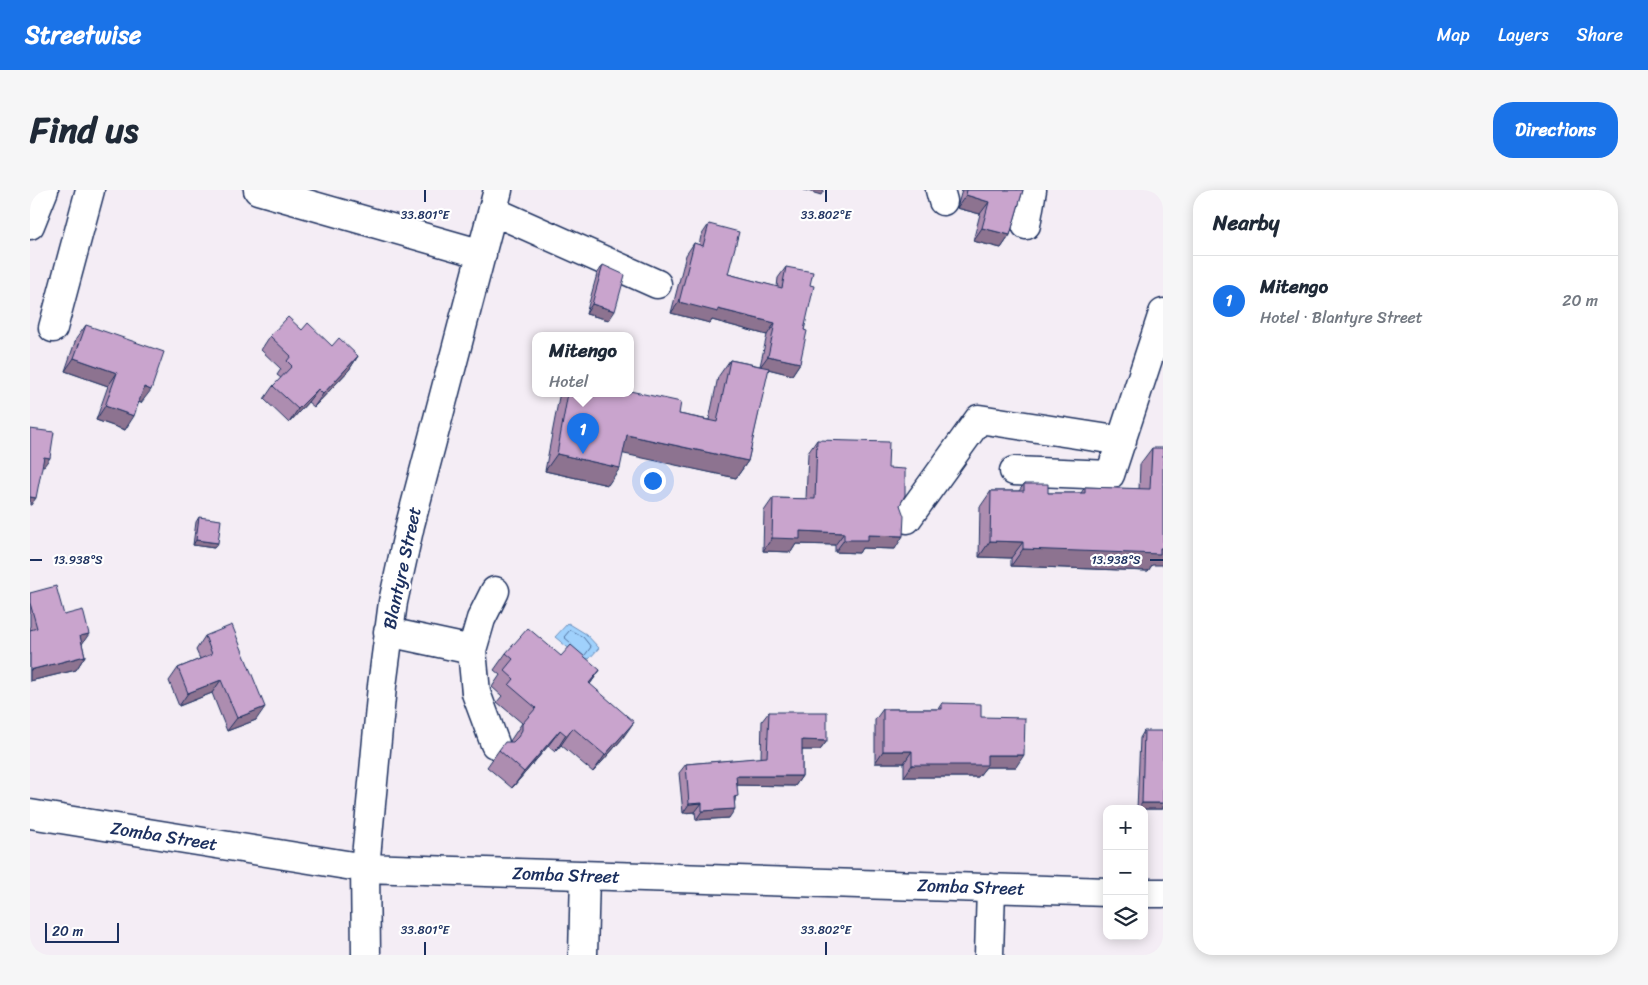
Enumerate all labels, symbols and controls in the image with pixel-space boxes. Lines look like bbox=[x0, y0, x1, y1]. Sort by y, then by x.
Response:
text: Streetwise bbox=[25, 14, 141, 56]
text: Map bbox=[1437, 19, 1470, 51]
text: Layers bbox=[1498, 19, 1549, 51]
text: Share bbox=[1577, 19, 1623, 51]
text: Find us bbox=[30, 99, 138, 161]
button: Directions bbox=[1493, 102, 1618, 158]
text: 33.801°E bbox=[401, 204, 451, 226]
text: 33.802°E bbox=[801, 204, 853, 226]
text: Nearby bbox=[1213, 204, 1279, 242]
text: Mitengo bbox=[1260, 270, 1328, 303]
text: 1 bbox=[1226, 286, 1232, 315]
text: 20 m bbox=[1562, 286, 1598, 315]
text: Hotel · Blantyre Street bbox=[1260, 303, 1423, 332]
popup bbox=[532, 332, 634, 397]
text: Mitengo bbox=[549, 334, 617, 367]
text: Hotel bbox=[549, 367, 588, 396]
pin: 1 bbox=[567, 413, 599, 454]
your location bbox=[640, 468, 666, 494]
street label: Blantyre Street bbox=[373, 503, 431, 632]
text: 13.938°S bbox=[53, 549, 103, 571]
text: 13.938°S bbox=[1091, 549, 1141, 571]
map controls bbox=[1103, 805, 1148, 940]
button: + bbox=[1103, 805, 1148, 850]
street label: Zomba Street bbox=[108, 812, 220, 860]
button: − bbox=[1103, 850, 1148, 895]
street label: Zomba Street bbox=[512, 857, 621, 893]
street label: Zomba Street bbox=[917, 869, 1026, 905]
button: layers bbox=[1103, 895, 1148, 940]
text: 20 m bbox=[52, 919, 83, 944]
text: 33.801°E bbox=[401, 919, 451, 941]
text: 33.802°E bbox=[801, 919, 853, 941]
scale bar bbox=[45, 920, 119, 943]

